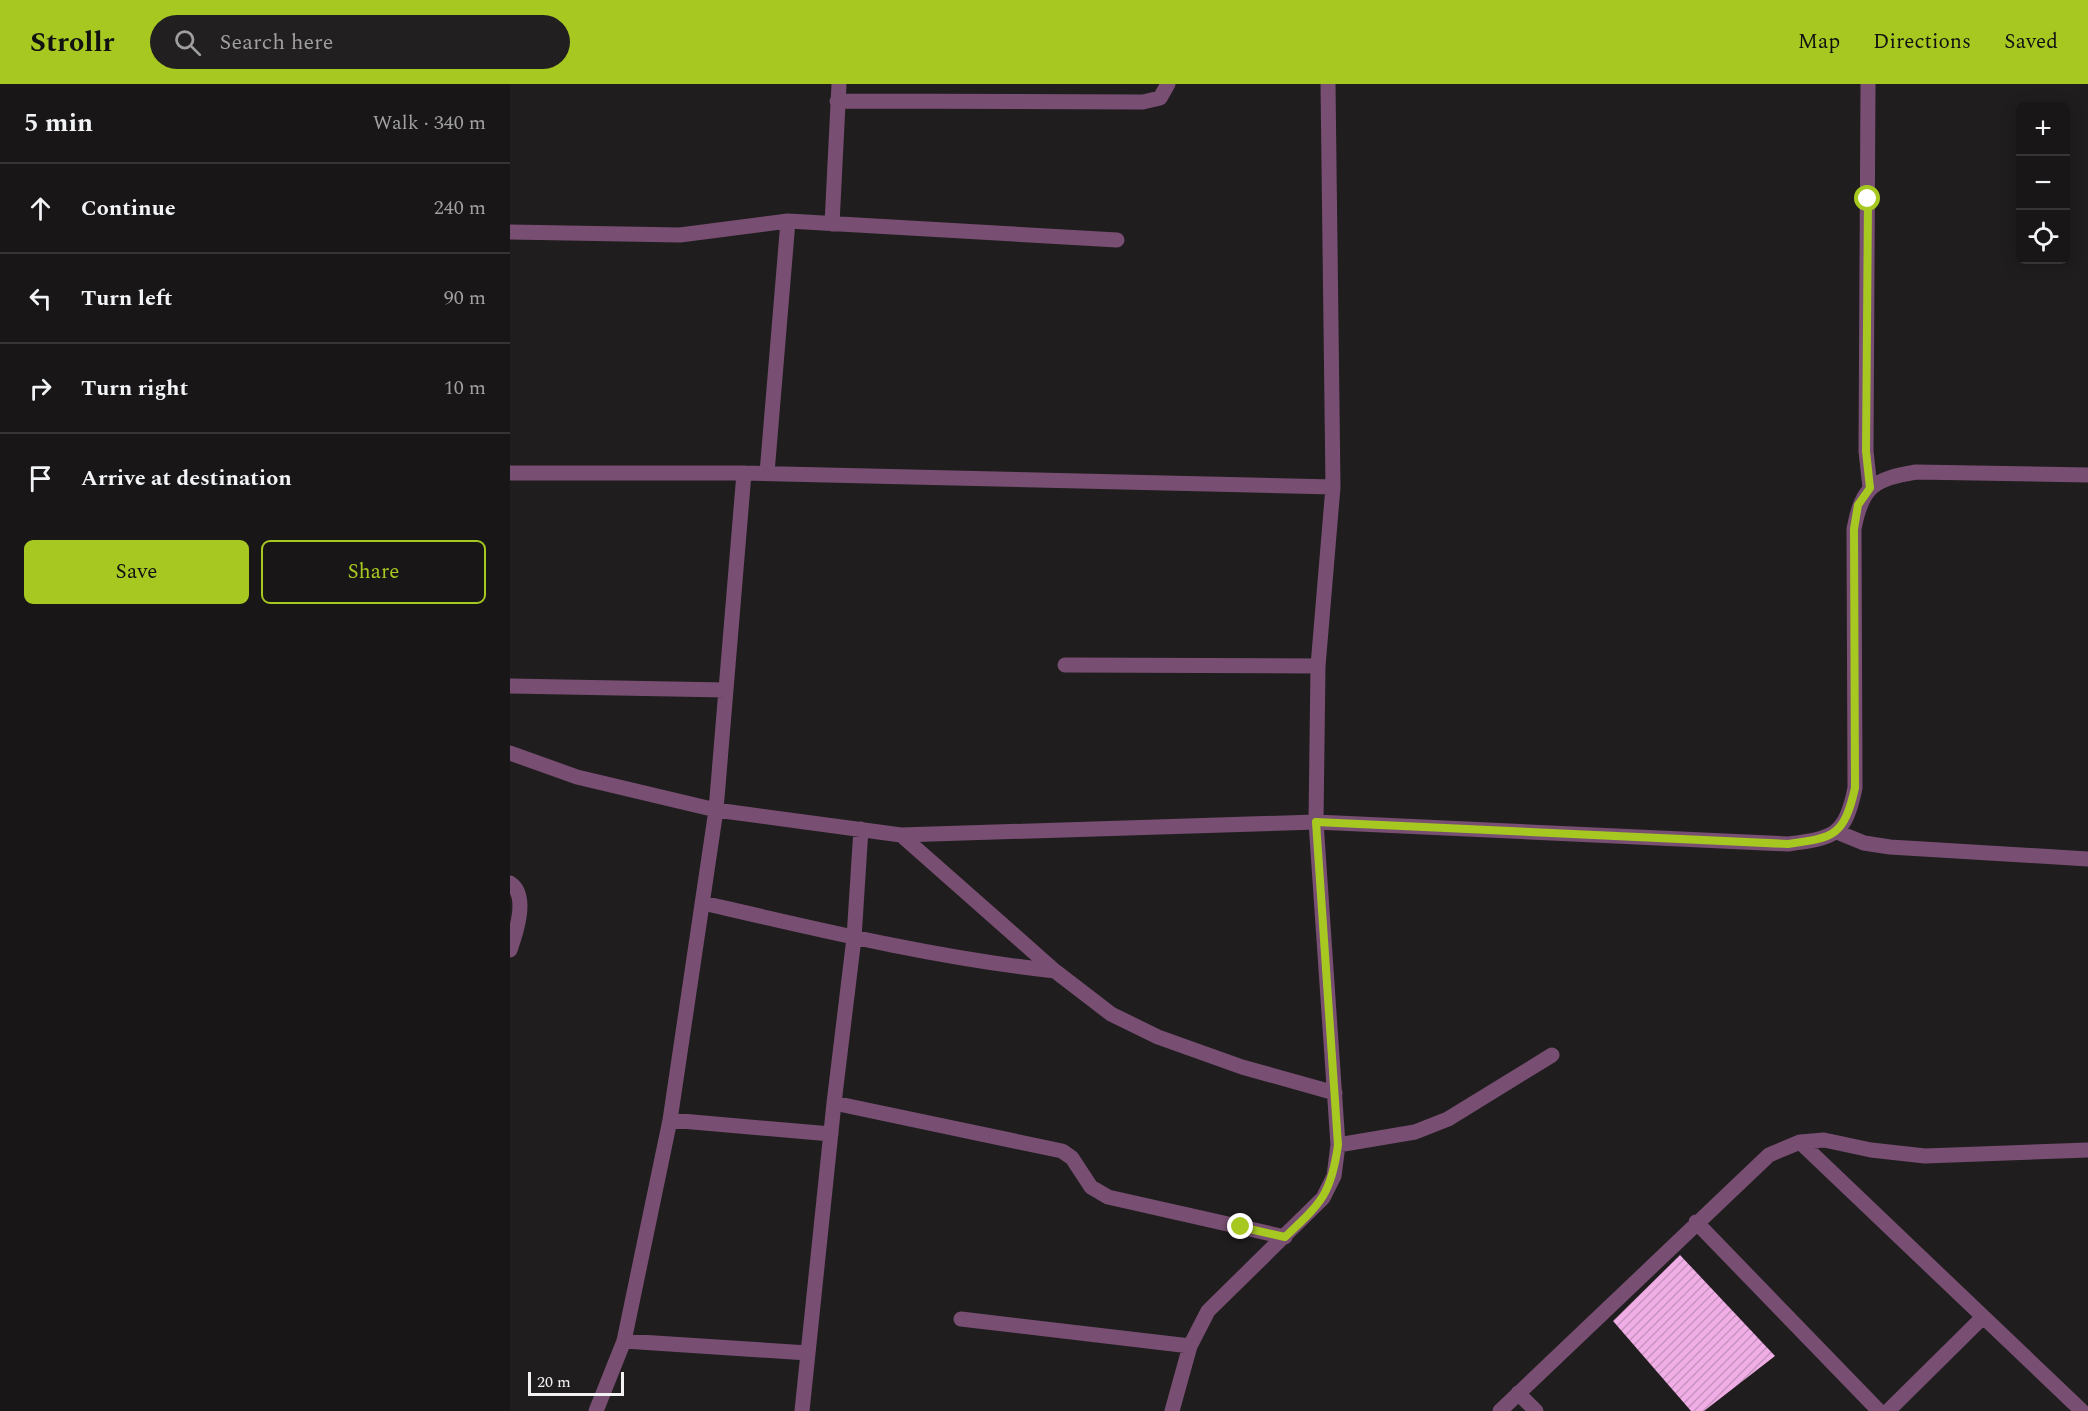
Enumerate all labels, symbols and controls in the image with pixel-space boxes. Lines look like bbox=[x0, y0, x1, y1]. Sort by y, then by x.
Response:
search box bbox=[150, 15, 570, 69]
text: Strollr bbox=[30, 21, 114, 64]
icon: search bbox=[171, 26, 204, 59]
text: Search here bbox=[219, 26, 333, 59]
text: Map bbox=[1798, 26, 1840, 58]
text: Directions bbox=[1873, 26, 1971, 58]
text: Saved bbox=[2004, 26, 2058, 58]
map controls bbox=[2016, 102, 2070, 264]
button: + bbox=[2016, 102, 2070, 156]
text: 5 min bbox=[24, 103, 93, 143]
text: Walk · 340 m bbox=[373, 108, 486, 138]
button: − bbox=[2016, 156, 2070, 210]
route start bbox=[1854, 185, 1880, 211]
icon: ahead bbox=[24, 192, 57, 225]
text: Continue bbox=[81, 192, 176, 225]
text: 240 m bbox=[434, 193, 486, 223]
button: locate bbox=[2016, 210, 2070, 264]
icon: left bbox=[24, 282, 57, 315]
text: Turn left bbox=[81, 282, 173, 315]
text: 90 m bbox=[444, 283, 486, 313]
icon: right bbox=[24, 372, 57, 405]
text: Turn right bbox=[81, 372, 188, 405]
text: 10 m bbox=[444, 373, 486, 403]
icon: arrive bbox=[24, 462, 57, 495]
text: Arrive at destination bbox=[81, 462, 292, 495]
button: Save bbox=[24, 540, 249, 604]
button: Share bbox=[261, 540, 486, 604]
route end bbox=[1227, 1213, 1253, 1239]
scale bar bbox=[528, 1369, 624, 1396]
text: 20 m bbox=[537, 1370, 571, 1394]

